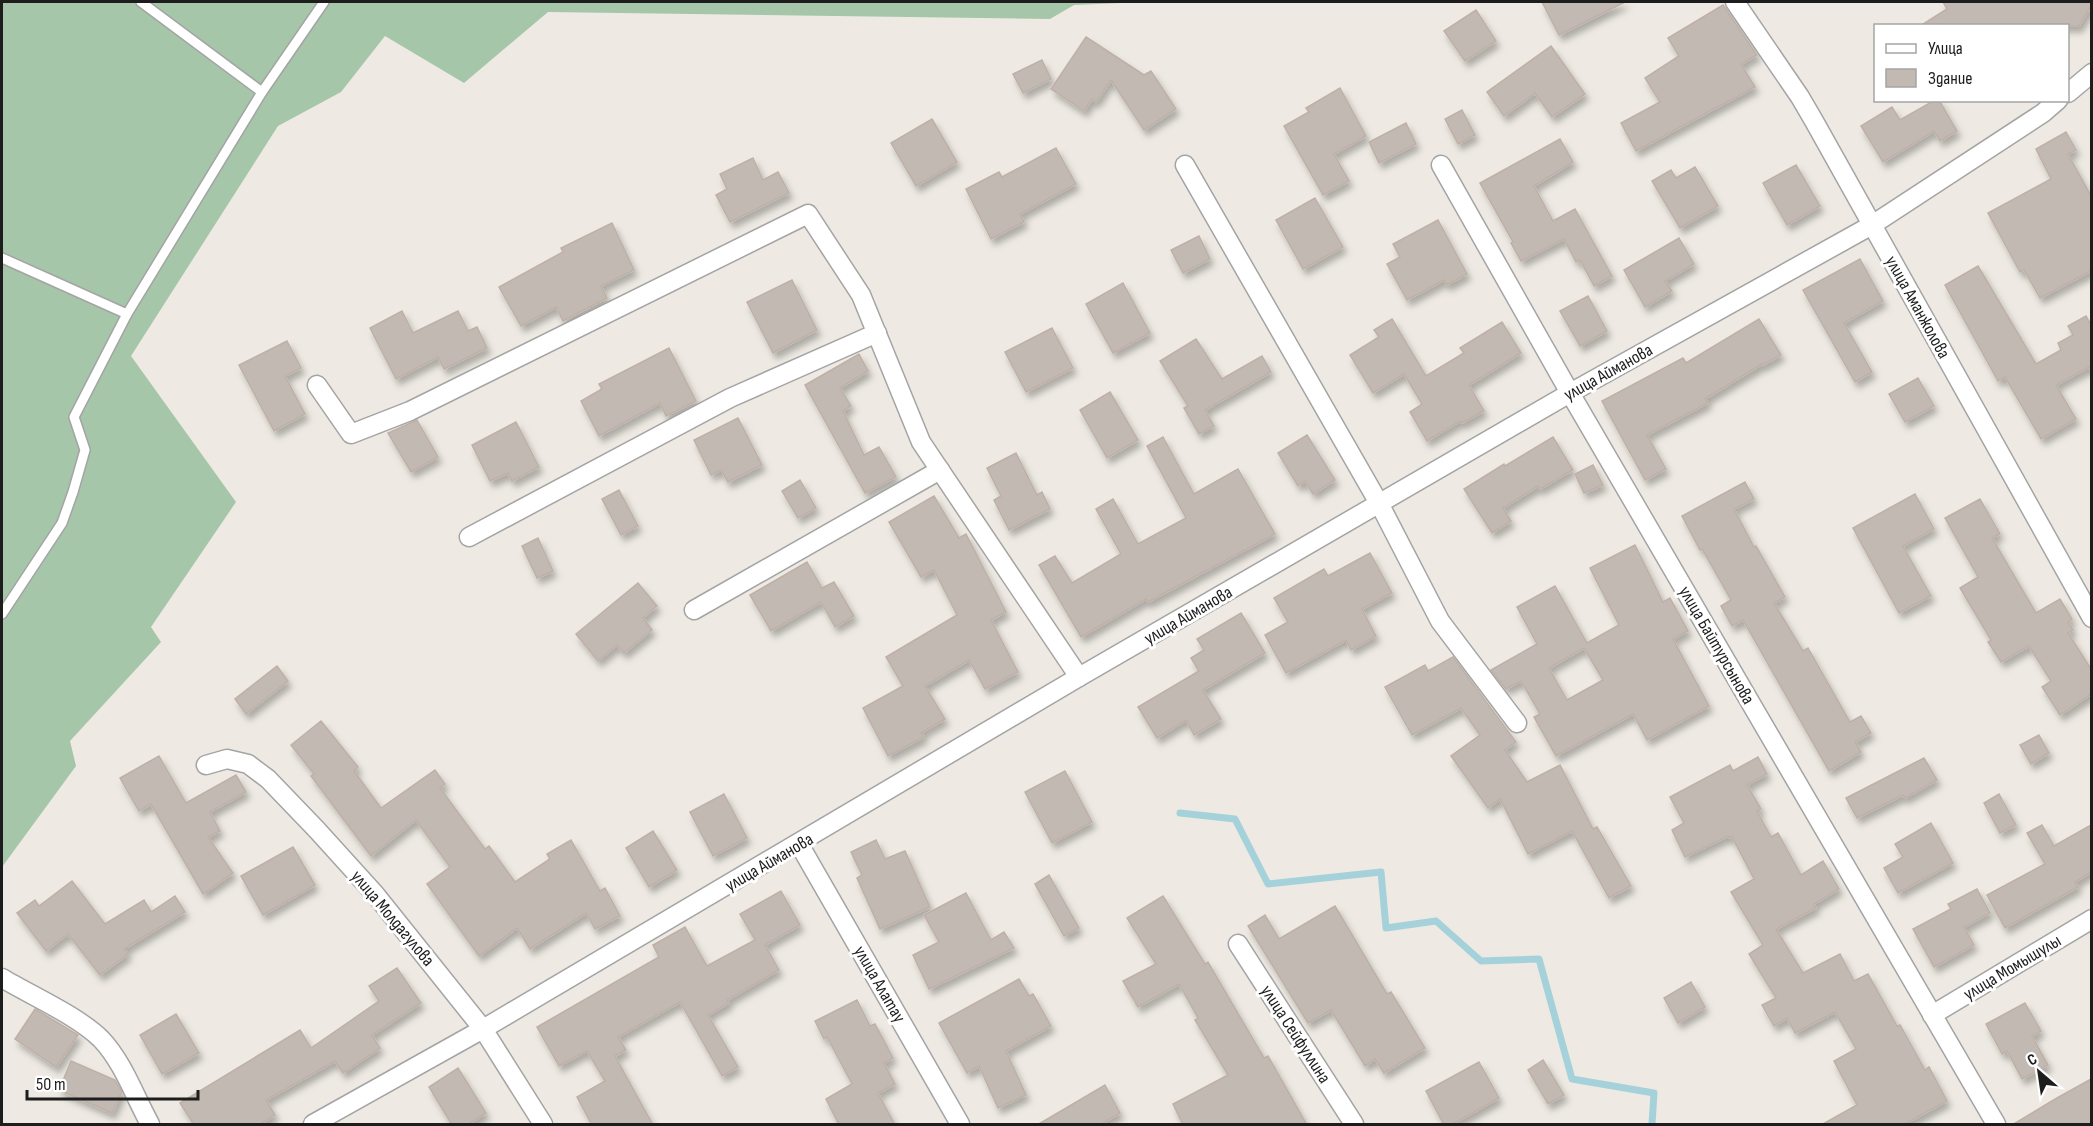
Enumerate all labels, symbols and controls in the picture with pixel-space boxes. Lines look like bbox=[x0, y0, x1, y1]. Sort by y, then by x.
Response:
legend bbox=[1874, 24, 2069, 102]
text: Улица bbox=[1928, 38, 1963, 59]
text: Здание bbox=[1928, 68, 1973, 89]
street label: улица Аманжолова bbox=[1881, 252, 1954, 362]
street label: улица Айманова bbox=[1560, 339, 1656, 405]
street label: улица Айманова bbox=[1140, 582, 1236, 649]
street label: улица Байтурсынова bbox=[1674, 582, 1759, 708]
street label: улица Айманова bbox=[721, 829, 817, 896]
street label: улица Молдагулова bbox=[346, 866, 439, 971]
street label: улица Момышулы bbox=[1960, 930, 2065, 1005]
street label: улица Алатау bbox=[849, 942, 910, 1026]
street label: улица Сейфуллина bbox=[1256, 981, 1335, 1087]
north arrow bbox=[2009, 1042, 2069, 1102]
text: С bbox=[2024, 1050, 2041, 1070]
scale bar bbox=[27, 1063, 198, 1101]
text: 50 m bbox=[36, 1074, 66, 1095]

